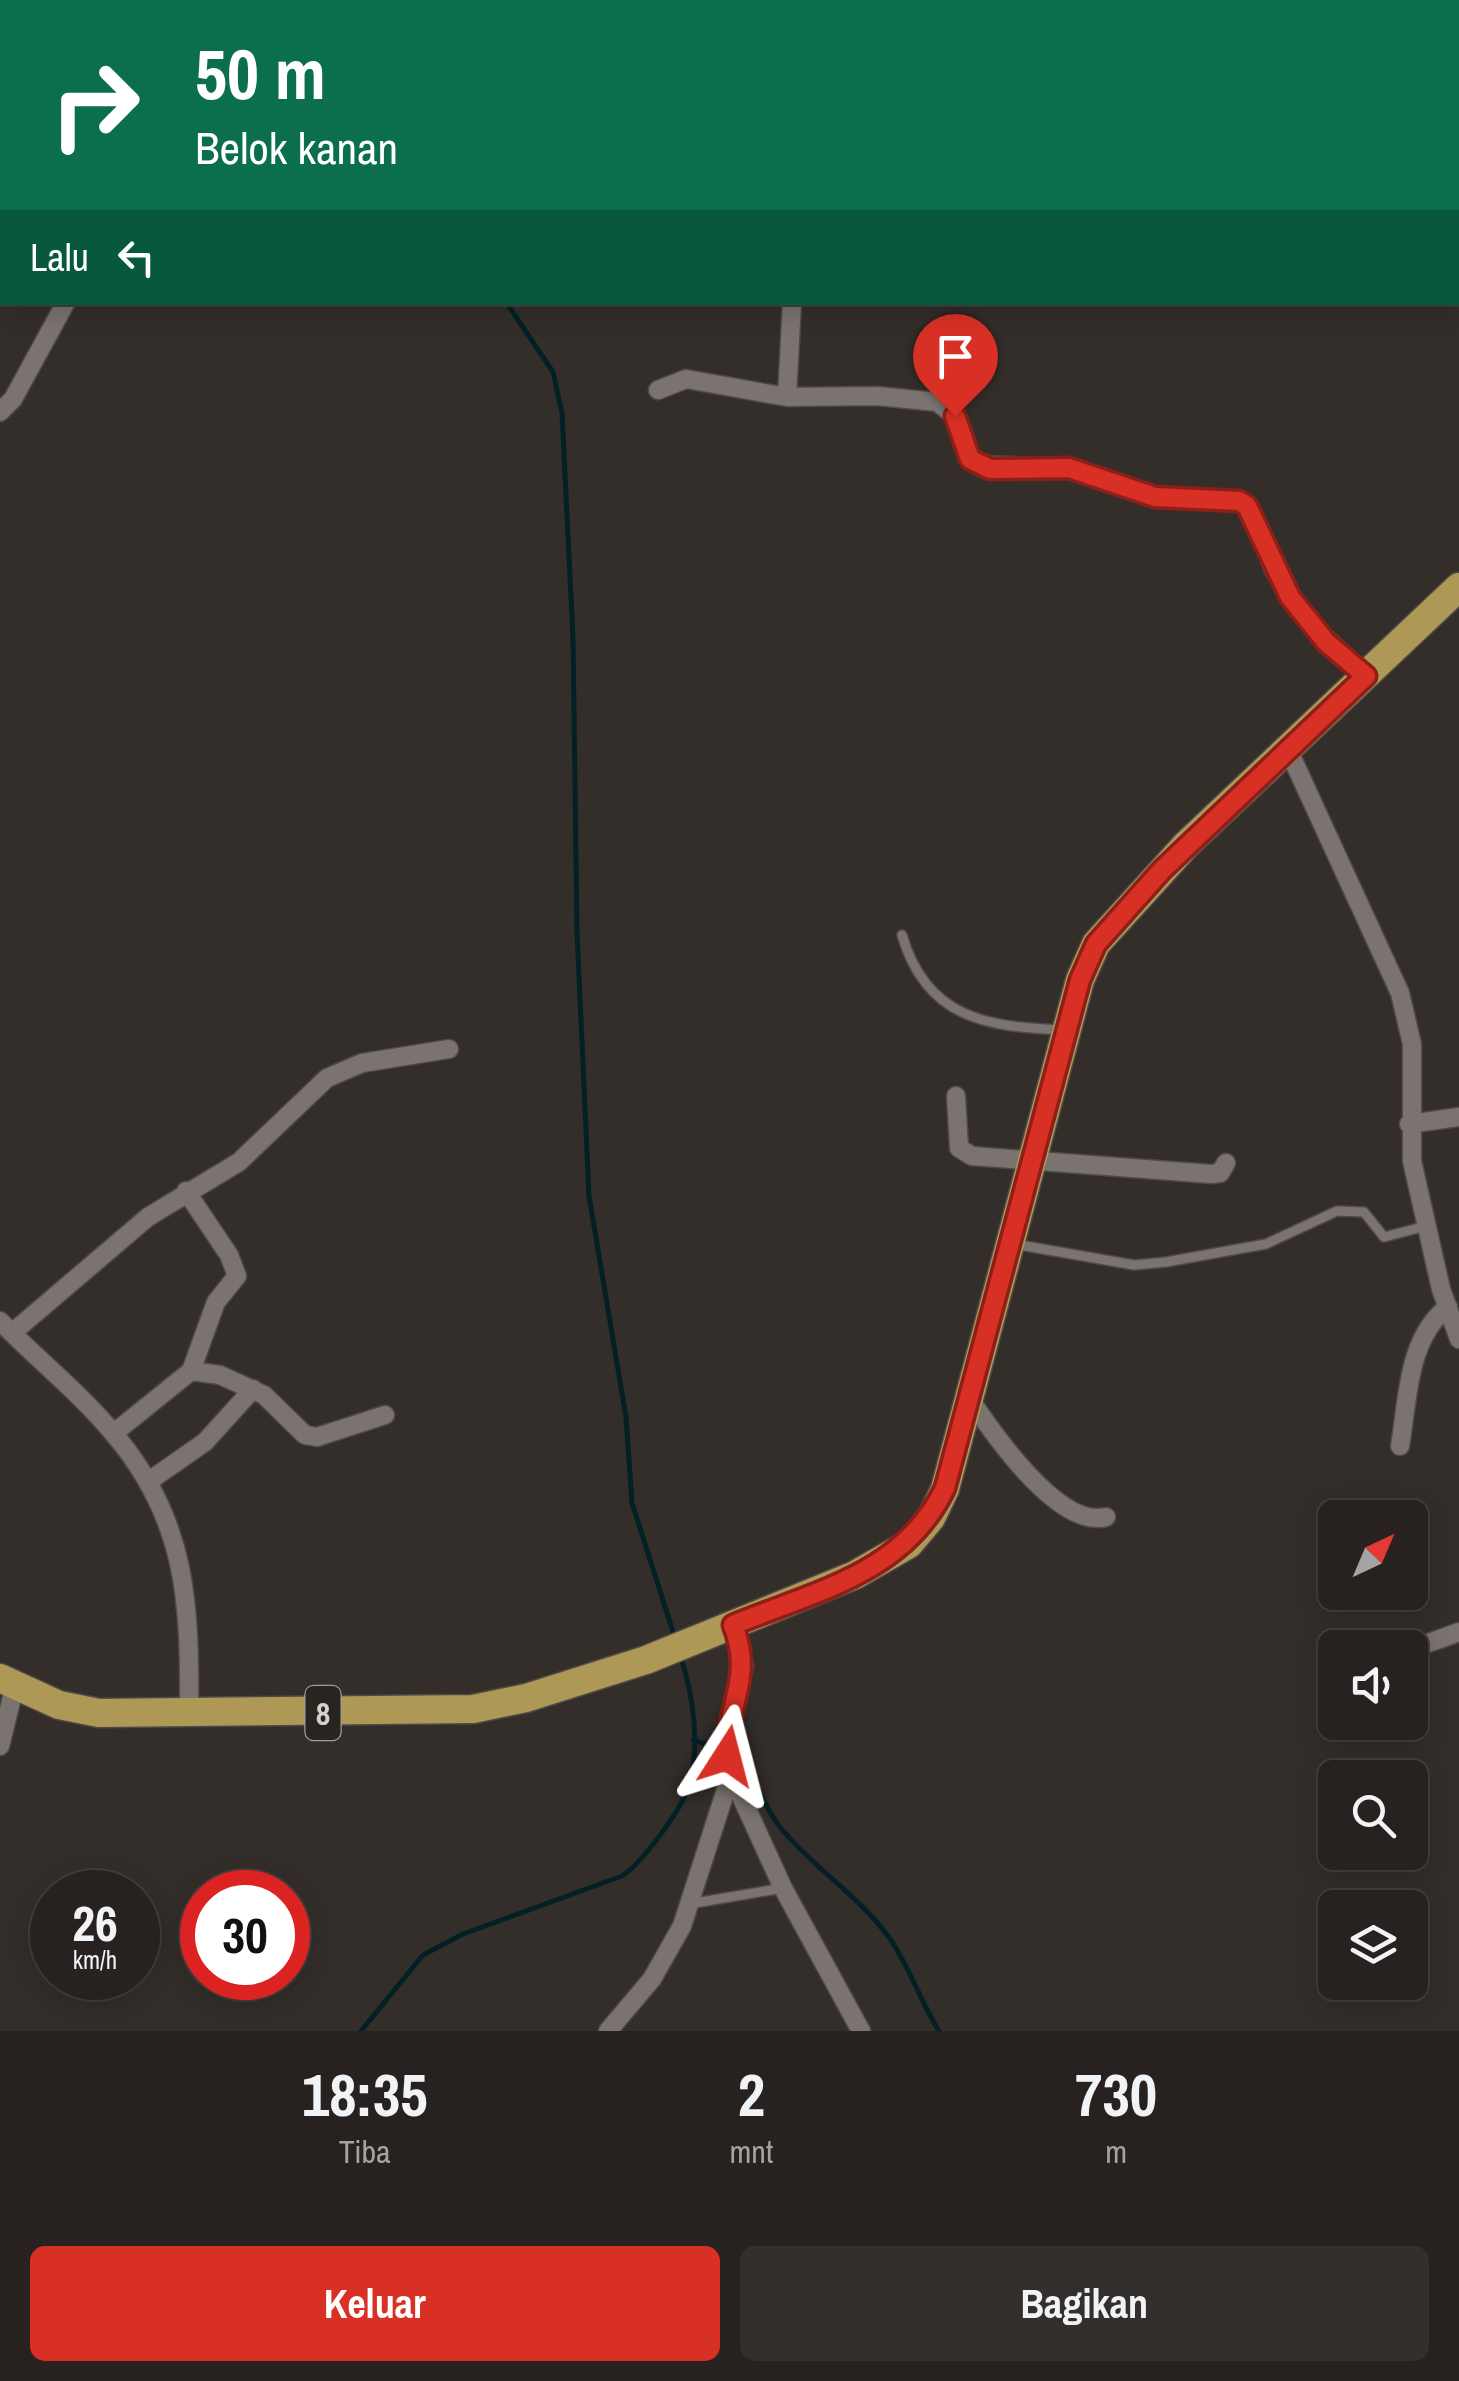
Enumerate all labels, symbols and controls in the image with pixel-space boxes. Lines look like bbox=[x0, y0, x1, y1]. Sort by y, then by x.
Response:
text: 50 m bbox=[195, 27, 326, 121]
icon: right bbox=[30, 40, 160, 170]
text: Belok kanan bbox=[195, 117, 398, 178]
icon: left bbox=[109, 230, 164, 285]
text: Lalu bbox=[30, 232, 89, 283]
pin bbox=[913, 314, 998, 417]
icon: arrive bbox=[928, 329, 983, 384]
north arrow bbox=[1318, 1500, 1428, 1610]
map controls bbox=[1318, 1500, 1428, 2000]
button: sound bbox=[1318, 1630, 1428, 1740]
road number: 8 bbox=[306, 1686, 340, 1740]
position arrow bbox=[675, 1704, 779, 1808]
button: search bbox=[1318, 1760, 1428, 1870]
speed limit sign: 30 bbox=[180, 1870, 310, 2000]
text: 26 bbox=[72, 1889, 118, 1957]
button: layers bbox=[1318, 1890, 1428, 2000]
text: km/h bbox=[73, 1943, 117, 1977]
text: 18:35 bbox=[302, 2054, 428, 2135]
text: 2 bbox=[738, 2054, 765, 2135]
text: 730 bbox=[1075, 2054, 1157, 2135]
text: Tiba bbox=[339, 2130, 391, 2173]
text: mnt bbox=[729, 2130, 773, 2173]
text: m bbox=[1105, 2130, 1127, 2173]
button: Keluar bbox=[30, 2246, 720, 2361]
button: Bagikan bbox=[740, 2246, 1429, 2361]

